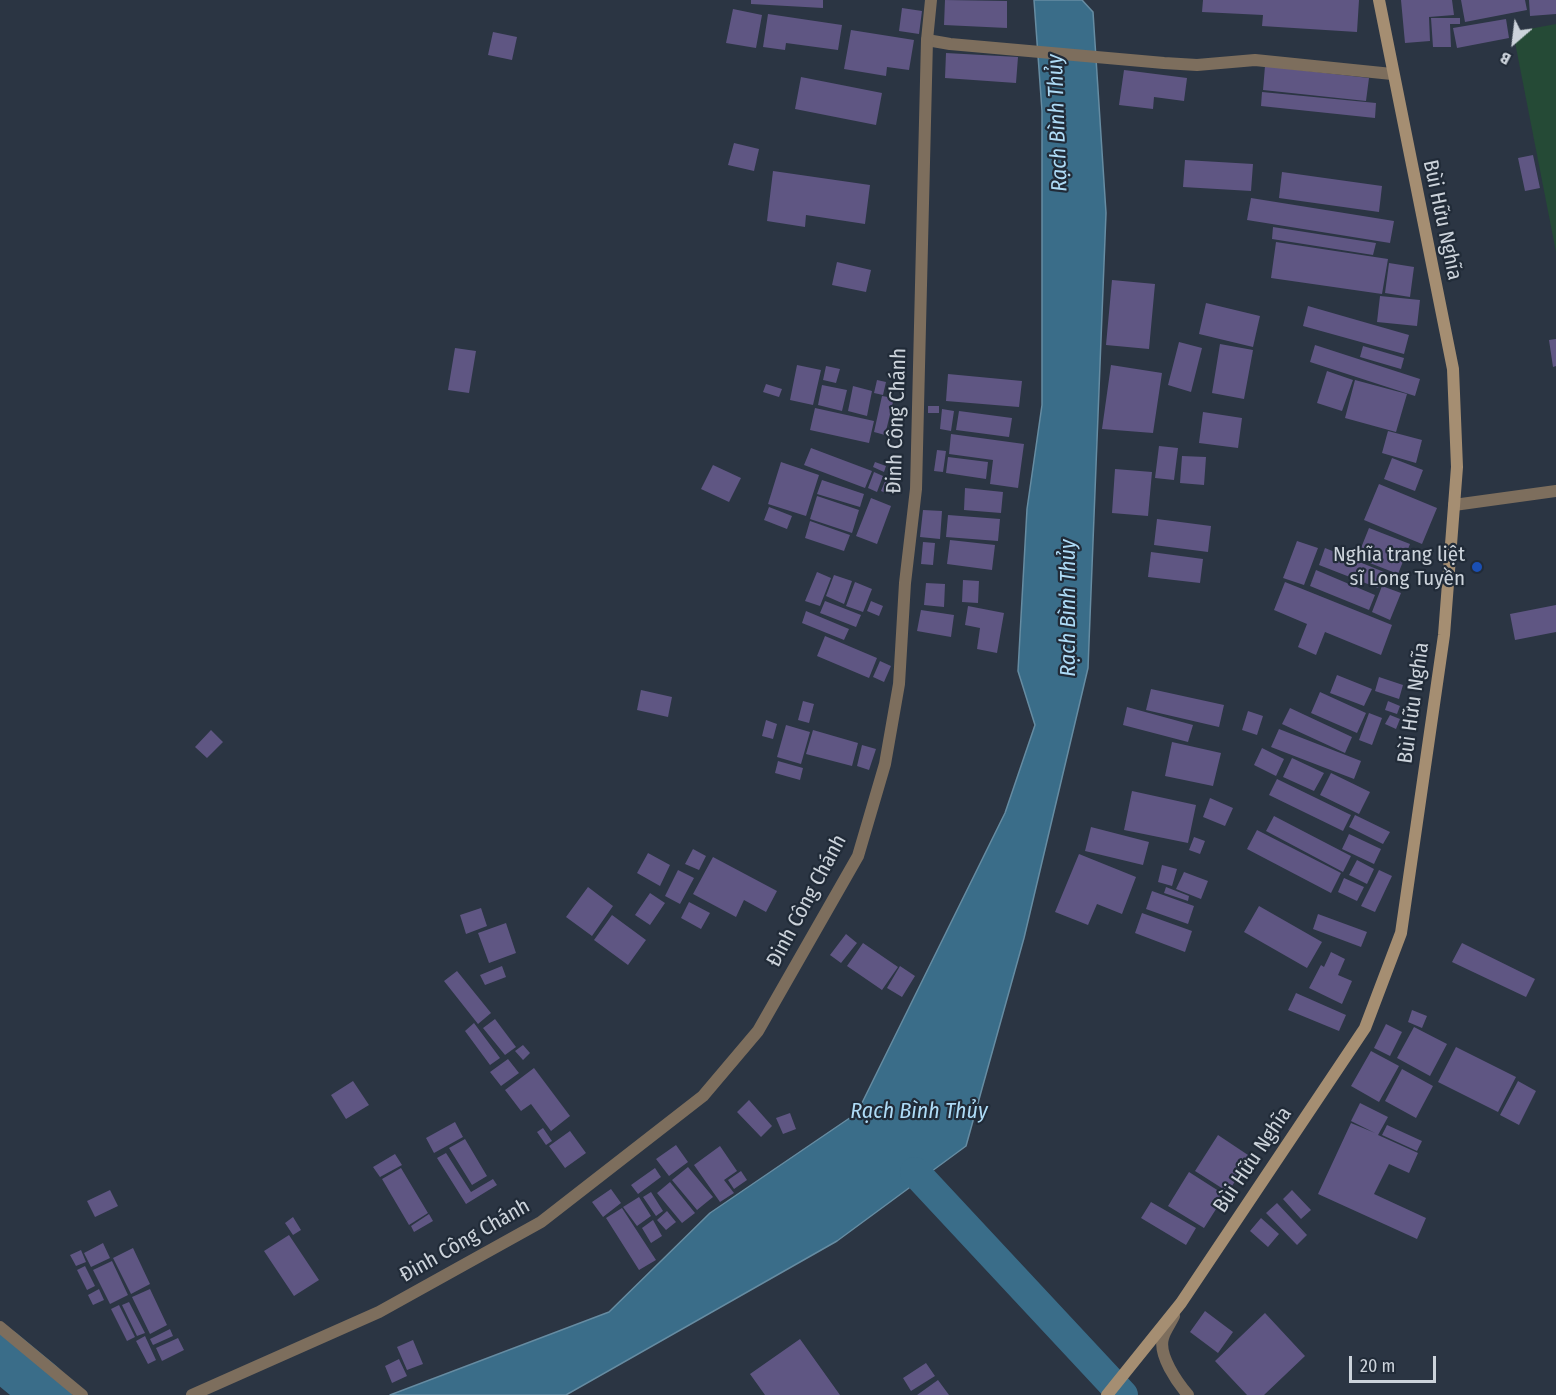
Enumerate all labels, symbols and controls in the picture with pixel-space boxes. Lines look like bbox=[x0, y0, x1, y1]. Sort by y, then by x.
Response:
north arrow bbox=[1484, 12, 1544, 72]
text: B bbox=[1497, 48, 1514, 69]
water label: Rạch Bình Thủy bbox=[1042, 54, 1074, 192]
street label: Bùi Hữu Nghĩa bbox=[1417, 158, 1467, 282]
street label: Đinh Công Chánh bbox=[882, 348, 912, 494]
water label: Rạch Bình Thủy bbox=[1056, 539, 1082, 677]
place label: Nghĩa trang liệt sĩ Long Tuyền bbox=[1333, 542, 1465, 592]
marker: Nghĩa trang liệt sĩ Long Tuyền bbox=[1470, 560, 1484, 574]
street label: Bùi Hữu Nghĩa bbox=[1393, 641, 1435, 765]
street label: Đinh Công Chánh bbox=[762, 831, 852, 971]
water label: Rạch Bình Thủy bbox=[850, 1099, 988, 1125]
street label: Bùi Hữu Nghĩa bbox=[1208, 1102, 1298, 1218]
street label: Đinh Công Chánh bbox=[396, 1194, 534, 1288]
scale bar bbox=[1352, 1344, 1439, 1382]
text: 20 m bbox=[1360, 1355, 1395, 1377]

